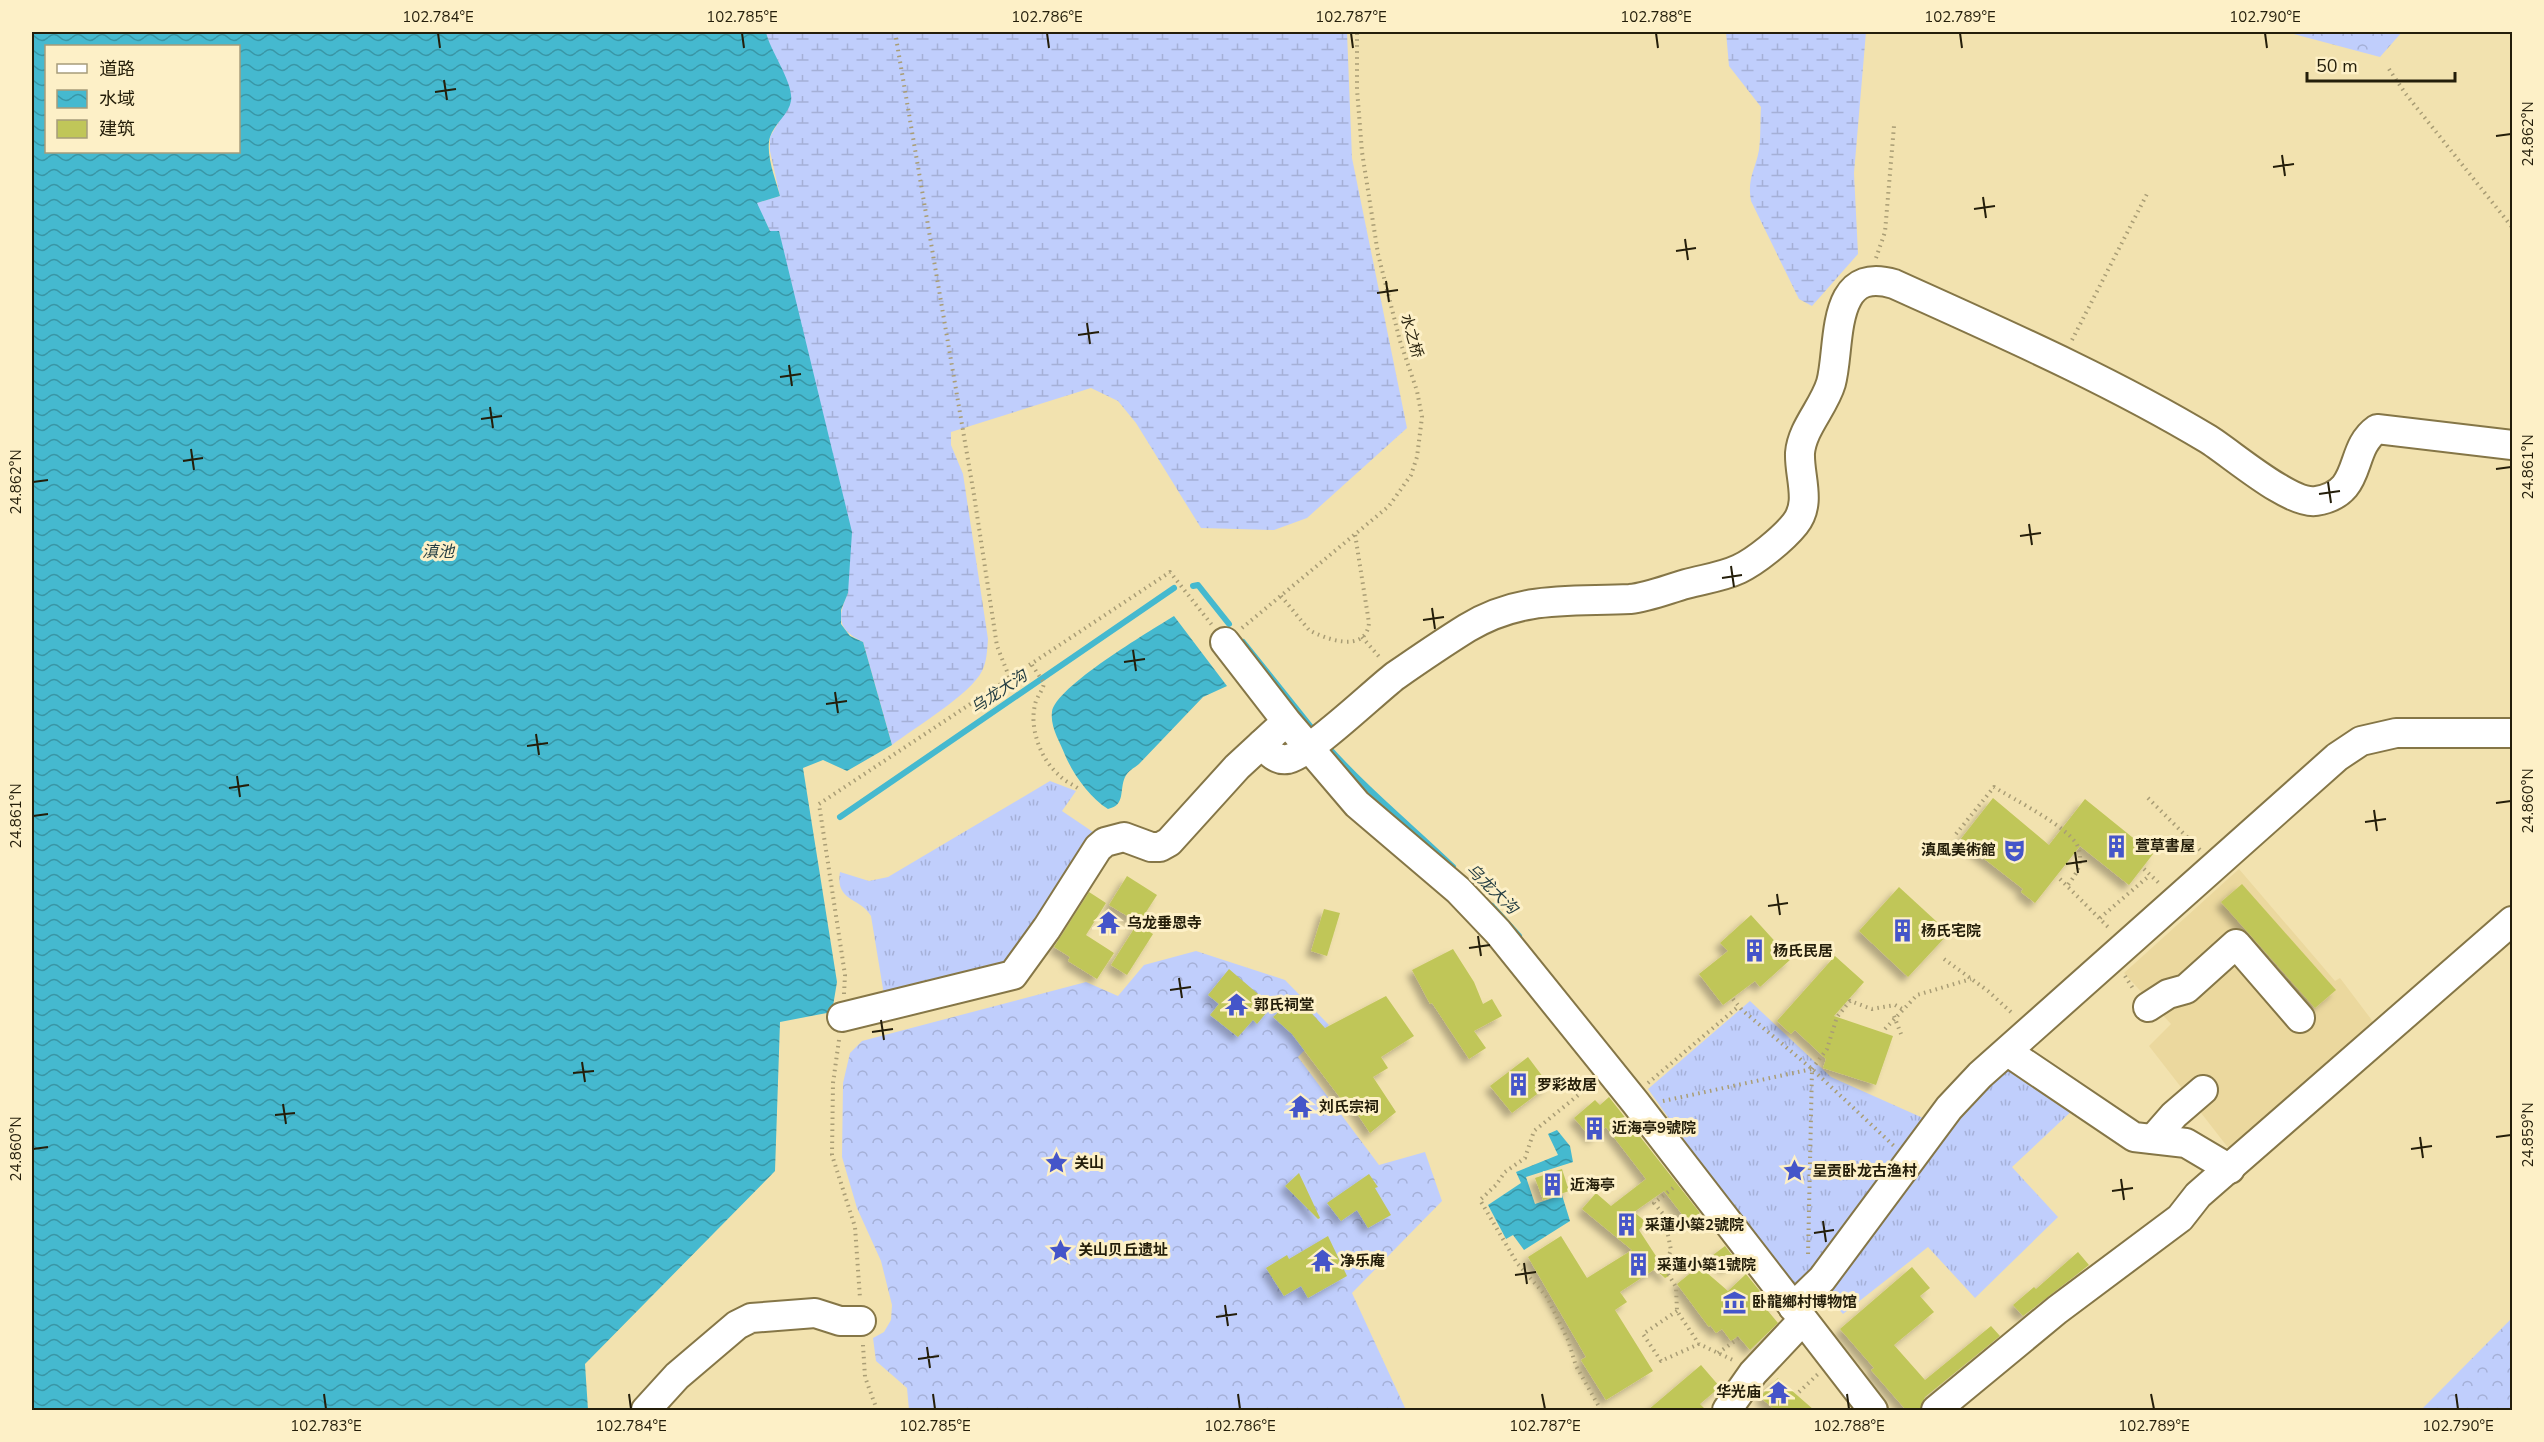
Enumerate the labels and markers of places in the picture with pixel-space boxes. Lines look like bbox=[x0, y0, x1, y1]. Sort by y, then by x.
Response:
building icon: 萱草書屋 bbox=[2104, 833, 2130, 859]
place label: 萱草書屋 bbox=[2135, 836, 2195, 856]
theatre icon: 滇風美術館 bbox=[2001, 837, 2027, 863]
place label: 滇風美術館 bbox=[1921, 840, 1996, 860]
temple icon: 乌龙垂恩寺 bbox=[1096, 910, 1122, 936]
place label: 乌龙垂恩寺 bbox=[1127, 913, 1202, 933]
building icon: 杨氏宅院 bbox=[1890, 918, 1916, 944]
place label: 杨氏宅院 bbox=[1921, 921, 1981, 941]
building icon: 杨氏民居 bbox=[1742, 938, 1768, 964]
place label: 杨氏民居 bbox=[1773, 941, 1833, 961]
temple icon: 郭氏祠堂 bbox=[1223, 992, 1249, 1018]
place label: 郭氏祠堂 bbox=[1254, 995, 1314, 1015]
building icon: 罗彩故居 bbox=[1506, 1072, 1532, 1098]
place label: 罗彩故居 bbox=[1537, 1075, 1597, 1095]
temple icon: 刘氏宗祠 bbox=[1288, 1094, 1314, 1120]
place label: 刘氏宗祠 bbox=[1319, 1097, 1379, 1117]
building icon: 近海亭9號院 bbox=[1581, 1115, 1607, 1141]
place label: 近海亭9號院 bbox=[1612, 1118, 1696, 1138]
place icon: 关山 bbox=[1043, 1150, 1069, 1176]
place label: 关山 bbox=[1074, 1153, 1104, 1173]
place icon: 呈贡卧龙古渔村 bbox=[1781, 1158, 1807, 1184]
place label: 呈贡卧龙古渔村 bbox=[1812, 1161, 1917, 1181]
building icon: 近海亭 bbox=[1539, 1172, 1565, 1198]
place label: 近海亭 bbox=[1570, 1175, 1615, 1195]
building icon: 采蓮小築2號院 bbox=[1614, 1212, 1640, 1238]
place label: 采蓮小築2號院 bbox=[1645, 1215, 1744, 1235]
place icon: 关山贝丘遗址 bbox=[1047, 1237, 1073, 1263]
place label: 关山贝丘遗址 bbox=[1078, 1240, 1168, 1260]
temple icon: 净乐庵 bbox=[1309, 1248, 1335, 1274]
place label: 净乐庵 bbox=[1340, 1251, 1385, 1271]
building icon: 采蓮小築1號院 bbox=[1626, 1252, 1652, 1278]
place label: 采蓮小築1號院 bbox=[1657, 1255, 1756, 1275]
museum icon: 卧龍鄉村博物馆 bbox=[1721, 1289, 1747, 1315]
place label: 卧龍鄉村博物馆 bbox=[1752, 1292, 1857, 1312]
temple icon: 华光庙 bbox=[1766, 1379, 1792, 1405]
place label: 华光庙 bbox=[1716, 1382, 1761, 1402]

